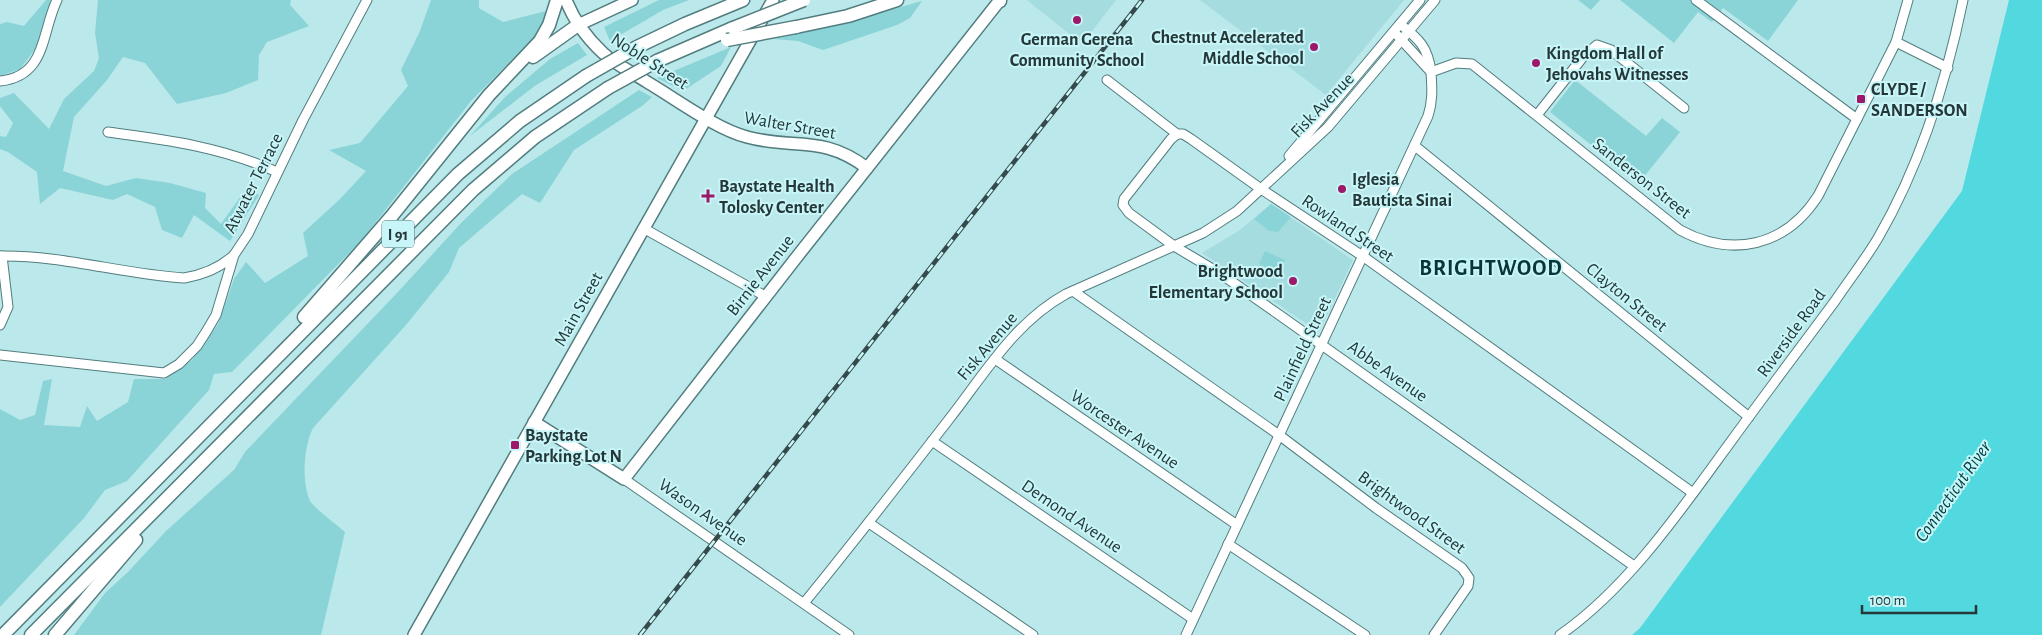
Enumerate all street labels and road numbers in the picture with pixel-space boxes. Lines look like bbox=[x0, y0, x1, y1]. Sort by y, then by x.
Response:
street label: Noble Street bbox=[608, 30, 692, 94]
street label: Fisk Avenue bbox=[1288, 70, 1358, 142]
street label: Walter Street bbox=[743, 109, 837, 143]
street label: Atwater Terrace bbox=[221, 131, 287, 236]
street label: Sanderson Street bbox=[1589, 135, 1694, 223]
street label: Rowland Street bbox=[1298, 192, 1397, 266]
road number: I 91 bbox=[382, 220, 414, 248]
street label: Birnie Avenue bbox=[724, 232, 798, 319]
street label: Clayton Street bbox=[1582, 260, 1670, 336]
street label: Main Street bbox=[551, 269, 607, 349]
street label: Riverside Road bbox=[1754, 287, 1829, 381]
street label: Plainfield Street bbox=[1271, 294, 1335, 404]
street label: Fisk Avenue bbox=[954, 309, 1021, 384]
street label: Abbe Avenue bbox=[1344, 338, 1431, 406]
street label: Worcester Avenue bbox=[1067, 387, 1182, 473]
street label: Brightwood Street bbox=[1354, 468, 1469, 558]
street label: Wason Avenue bbox=[655, 476, 750, 550]
street label: Demond Avenue bbox=[1018, 477, 1125, 557]

